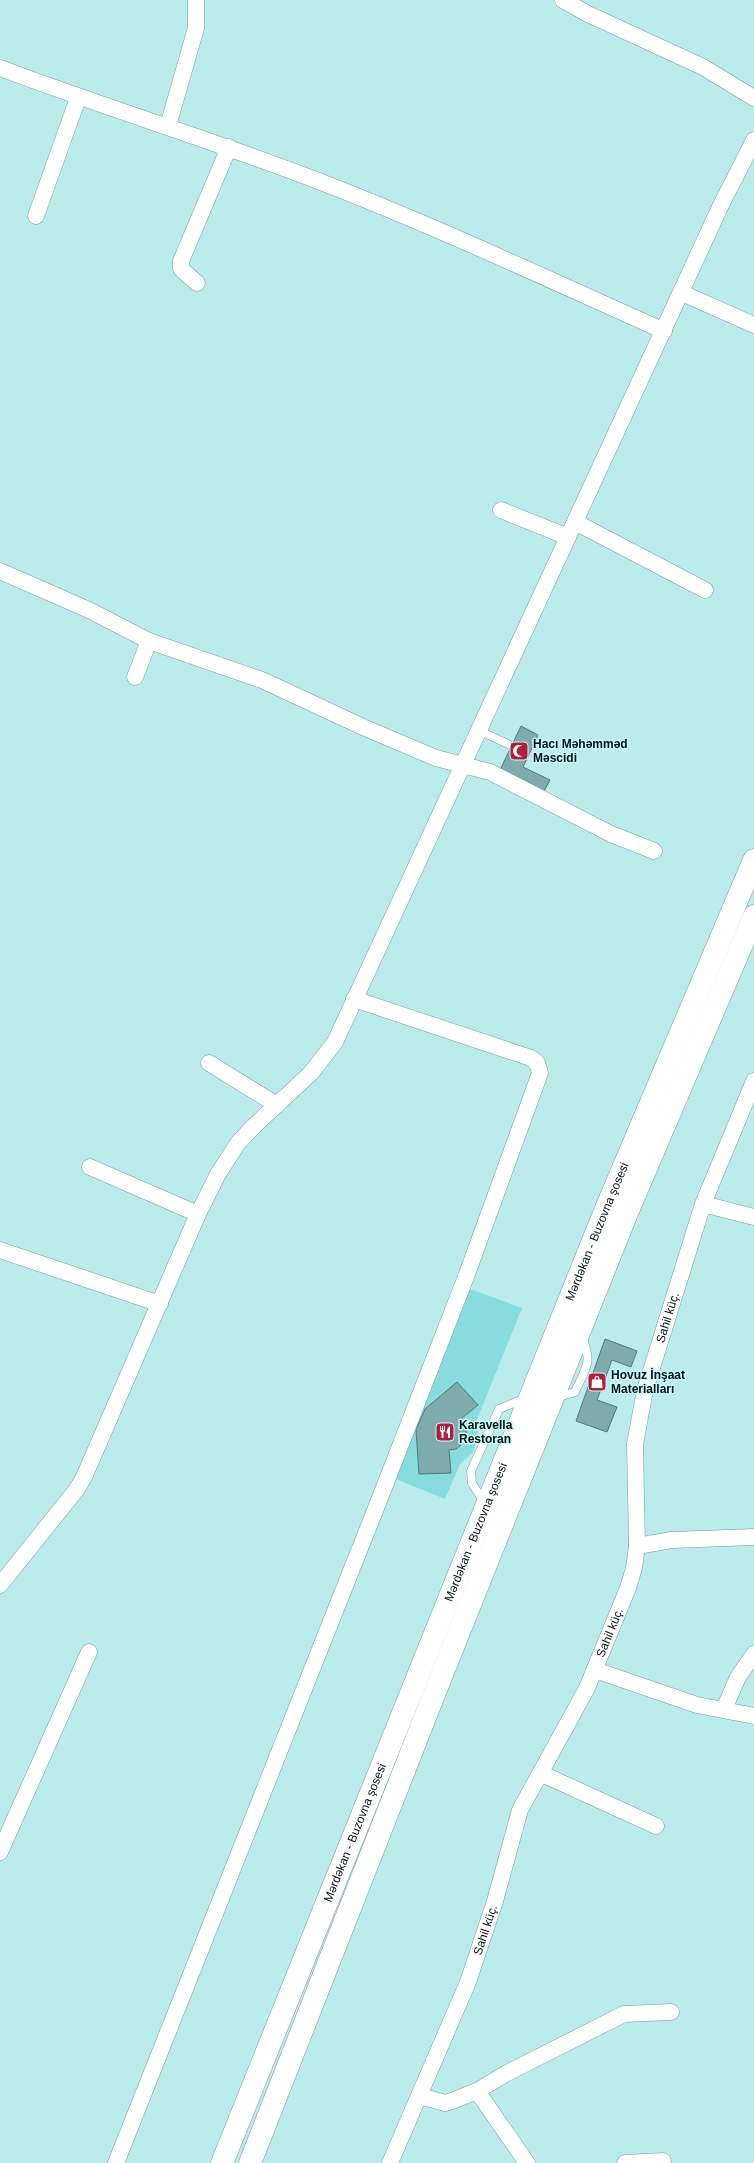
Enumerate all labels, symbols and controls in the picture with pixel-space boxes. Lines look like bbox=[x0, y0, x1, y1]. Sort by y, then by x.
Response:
place label: Hacı Məhəmməd Məscidi bbox=[533, 737, 628, 765]
mosque icon: Hacı Məhəmməd Məscidi bbox=[508, 740, 530, 762]
street label: Mərdəkan - Buzovna şosesi bbox=[563, 1160, 632, 1303]
street label: Sahil küç. bbox=[653, 1291, 682, 1345]
place label: Hovuz İnşaat Materialları bbox=[611, 1367, 685, 1396]
shop icon: Hovuz İnşaat Materialları bbox=[586, 1371, 608, 1393]
place label: Karavella Restoran bbox=[459, 1418, 513, 1446]
restaurant icon: Karavella Restoran bbox=[434, 1421, 456, 1443]
street label: Mərdəkan - Buzovna şosesi bbox=[442, 1461, 510, 1604]
street label: Sahil küç. bbox=[593, 1606, 626, 1659]
street label: Mərdəkan - Buzovna şosesi bbox=[321, 1761, 389, 1904]
street label: Sahil küç. bbox=[470, 1903, 500, 1957]

